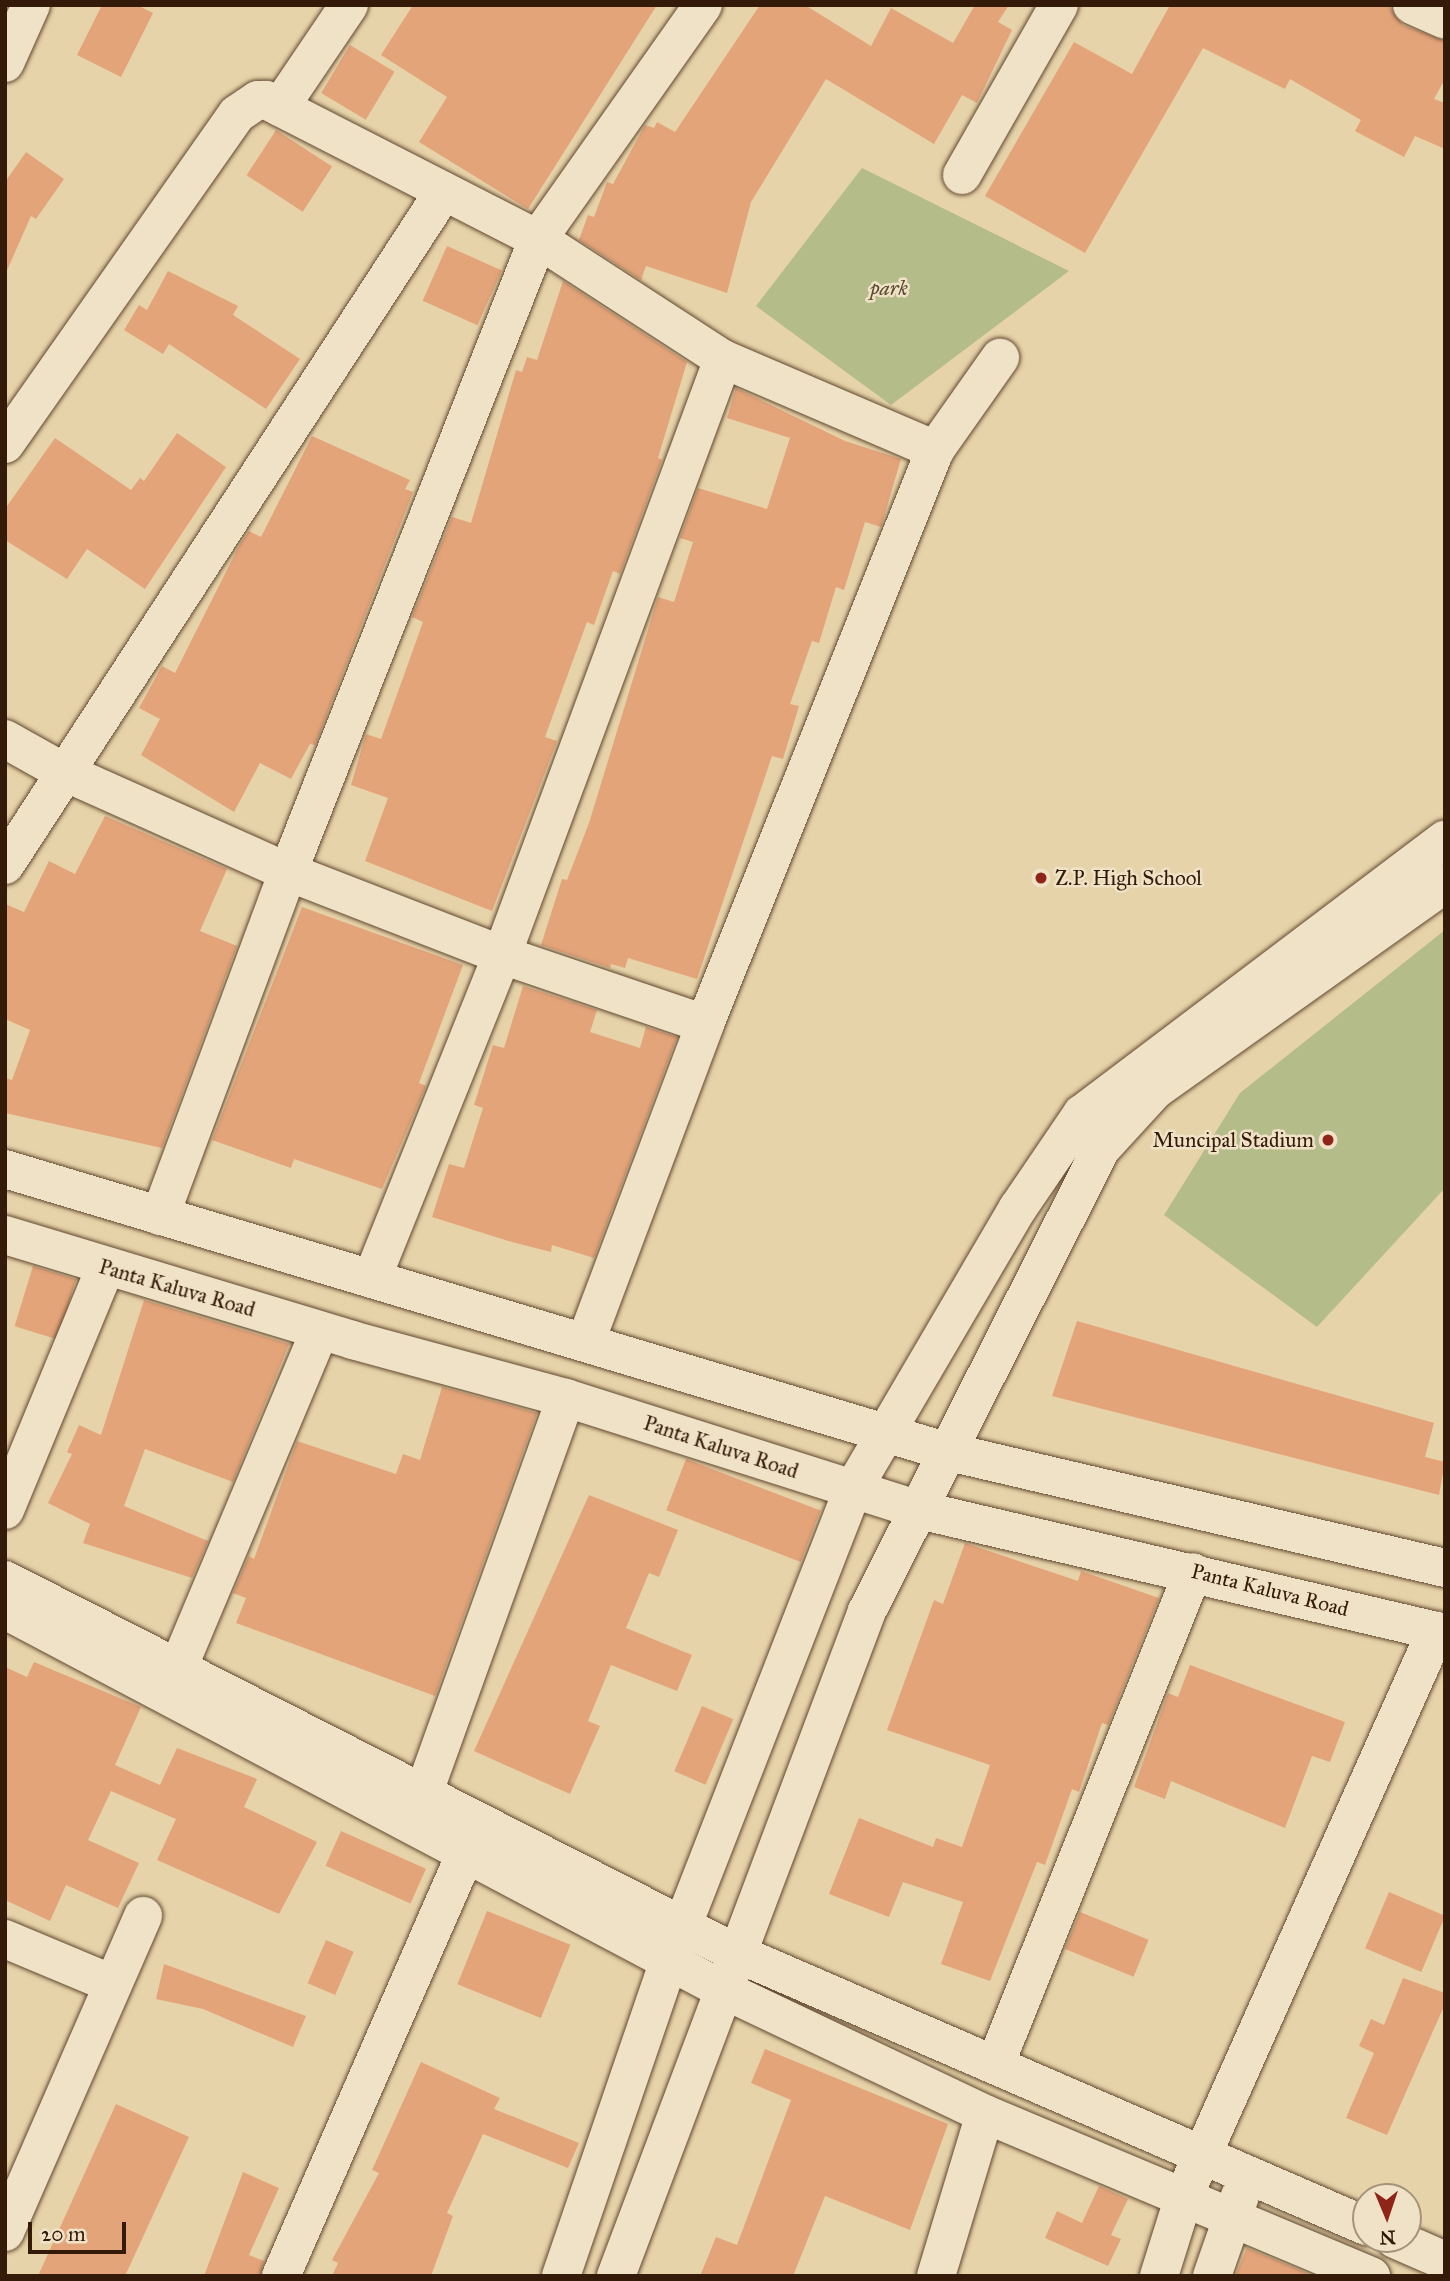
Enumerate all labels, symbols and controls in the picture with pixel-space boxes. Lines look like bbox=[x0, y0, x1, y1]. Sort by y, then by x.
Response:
park label: park bbox=[870, 275, 908, 301]
place label: Z.P. High School bbox=[1055, 865, 1202, 891]
marker: Z.P. High School bbox=[1033, 870, 1049, 886]
place label: Muncipal Stadium bbox=[1152, 1127, 1314, 1153]
marker: Muncipal Stadium bbox=[1320, 1132, 1336, 1148]
street label: Panta Kaluva Road bbox=[96, 1254, 258, 1322]
street label: Panta Kaluva Road bbox=[640, 1410, 802, 1484]
street label: Panta Kaluva Road bbox=[1189, 1558, 1351, 1622]
north arrow bbox=[1352, 2183, 1422, 2253]
scale bar bbox=[32, 2208, 130, 2252]
text: 20 m bbox=[41, 2221, 86, 2247]
text: N bbox=[1379, 2226, 1396, 2249]

